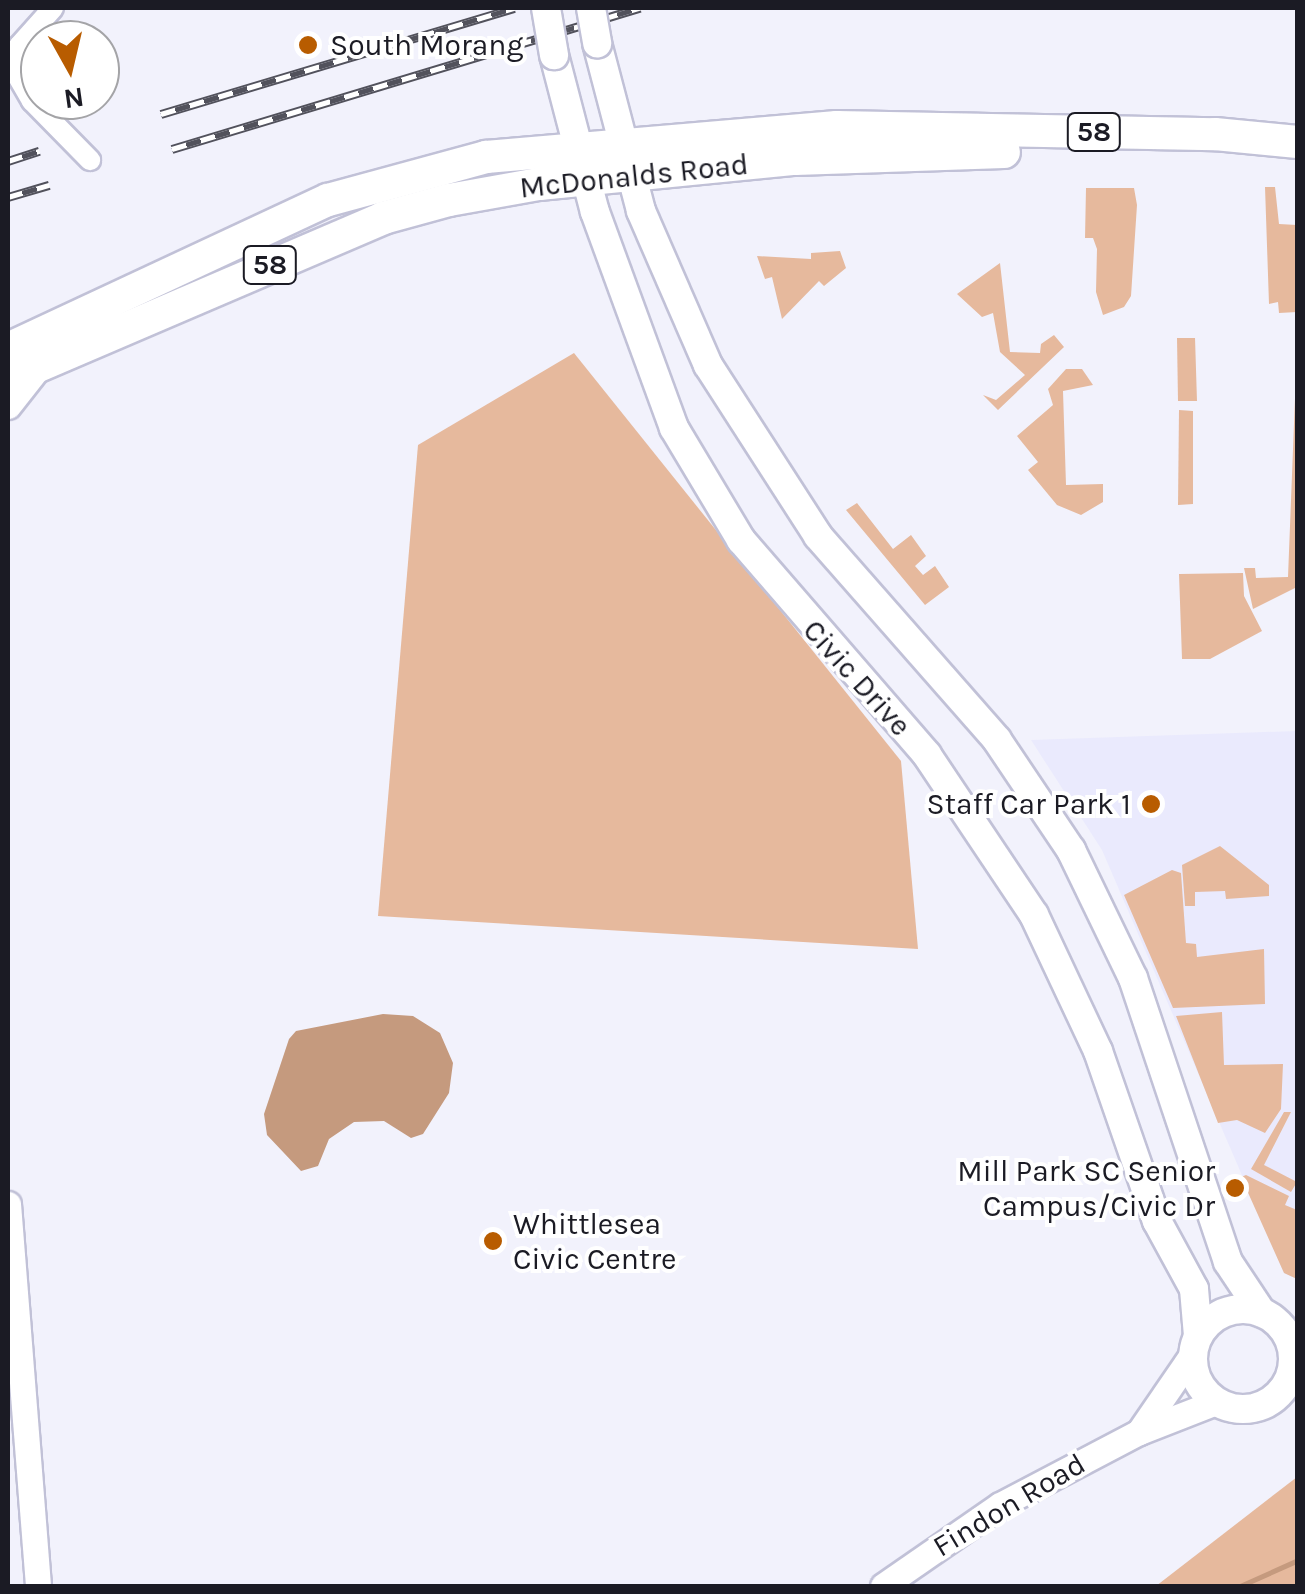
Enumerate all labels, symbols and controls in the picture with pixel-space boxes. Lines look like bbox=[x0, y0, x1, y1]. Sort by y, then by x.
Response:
north arrow bbox=[20, 20, 120, 120]
place label: South Morang bbox=[330, 27, 523, 63]
marker: South Morang bbox=[295, 32, 321, 58]
text: N bbox=[62, 80, 86, 116]
road number: 58 bbox=[1066, 109, 1122, 155]
street label: McDonalds Road bbox=[518, 146, 750, 206]
road number: 58 bbox=[242, 242, 298, 288]
street label: Civic Drive bbox=[795, 612, 919, 744]
place label: Staff Car Park 1 bbox=[927, 786, 1131, 822]
marker: Staff Car Park 1 bbox=[1140, 793, 1162, 815]
place label: Mill Park SC Senior Campus/Civic Dr bbox=[957, 1153, 1215, 1224]
marker: Mill Park SC Senior Campus/Civic Dr bbox=[1224, 1177, 1246, 1199]
place label: Whittlesea Civic Centre bbox=[513, 1206, 676, 1276]
marker: Whittlesea Civic Centre bbox=[482, 1230, 504, 1252]
street label: Findon Road bbox=[926, 1445, 1092, 1565]

